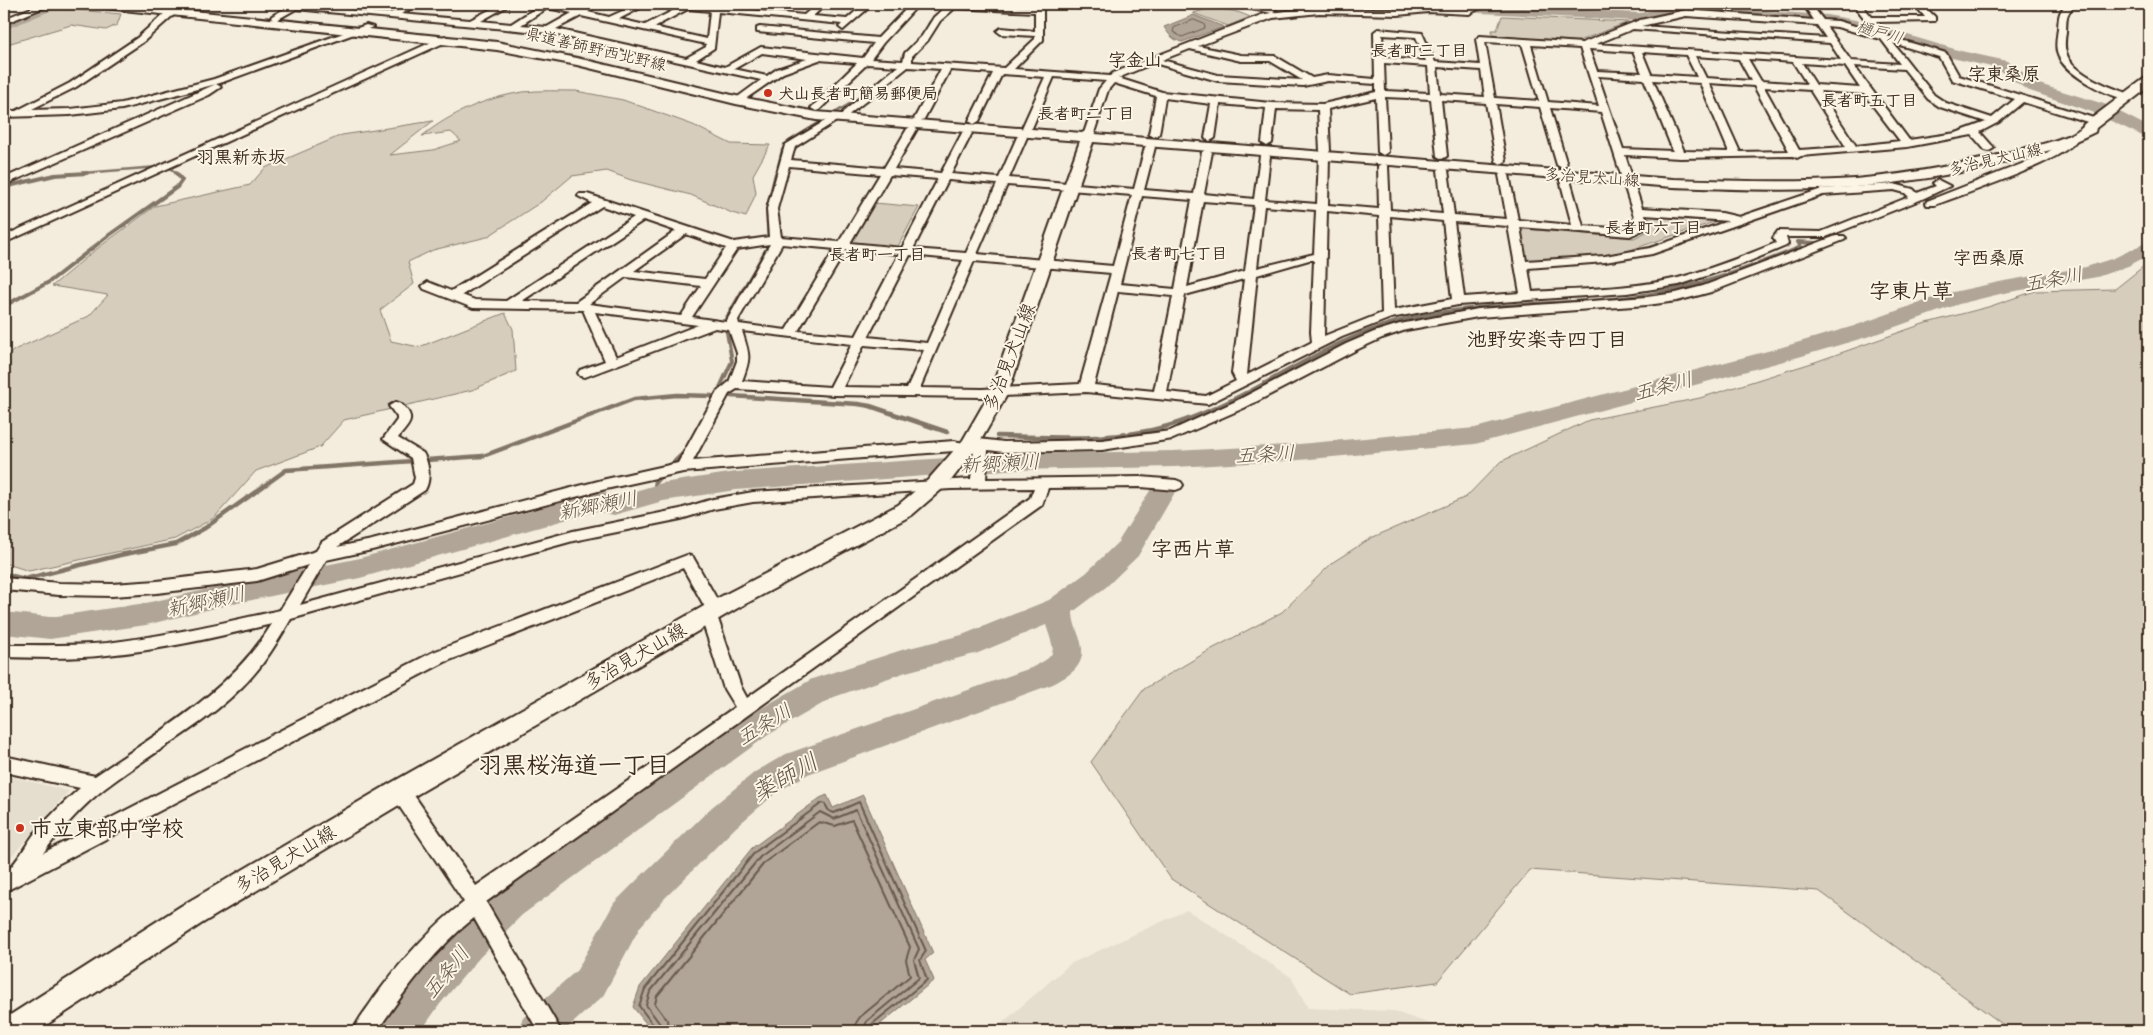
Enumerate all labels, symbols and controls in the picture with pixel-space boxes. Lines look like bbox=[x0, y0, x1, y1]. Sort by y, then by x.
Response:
water label: 樋戸川 bbox=[1854, 16, 1906, 48]
street label: 県道善師野西北野線 bbox=[523, 23, 669, 75]
district label: 長者町三丁目 bbox=[1371, 40, 1467, 61]
district label: 字金山 bbox=[1108, 48, 1162, 72]
district label: 字東桑原 bbox=[1968, 62, 2040, 86]
place label: 犬山長者町簡易郵便局 bbox=[778, 83, 938, 104]
marker: 犬山長者町簡易郵便局 bbox=[762, 87, 774, 99]
district label: 長者町五丁目 bbox=[1821, 90, 1917, 111]
district label: 長者町二丁目 bbox=[1038, 103, 1134, 124]
street label: 多治見犬山線 bbox=[1946, 138, 2044, 180]
district label: 羽黒新赤坂 bbox=[196, 145, 286, 169]
street label: 多治見犬山線 bbox=[1543, 163, 1641, 191]
district label: 長者町六丁目 bbox=[1605, 217, 1701, 238]
district label: 長者町七丁目 bbox=[1131, 243, 1227, 264]
district label: 長者町一丁目 bbox=[829, 244, 925, 265]
district label: 字西桑原 bbox=[1953, 246, 2025, 270]
water label: 五条川 bbox=[2021, 261, 2085, 297]
district label: 字東片草 bbox=[1869, 277, 1953, 305]
street label: 多治見犬山線 bbox=[977, 299, 1041, 415]
district label: 池野安楽寺四丁目 bbox=[1467, 326, 1627, 352]
water label: 五条川 bbox=[1631, 366, 1695, 406]
water label: 五条川 bbox=[1234, 439, 1296, 469]
water label: 新郷瀬川 bbox=[959, 448, 1041, 478]
water label: 新郷瀬川 bbox=[556, 485, 640, 525]
district label: 字西片草 bbox=[1151, 535, 1235, 563]
water label: 新郷瀬川 bbox=[164, 580, 248, 622]
street label: 多治見犬山線 bbox=[579, 617, 691, 695]
water label: 五条川 bbox=[732, 697, 796, 751]
water label: 薬師川 bbox=[746, 745, 824, 809]
district label: 羽黒桜海道一丁目 bbox=[478, 749, 670, 781]
place label: 市立東部中学校 bbox=[30, 814, 184, 843]
street label: 多治見犬山線 bbox=[230, 819, 340, 899]
marker: 市立東部中学校 bbox=[14, 822, 26, 834]
water label: 五条川 bbox=[417, 941, 475, 1003]

